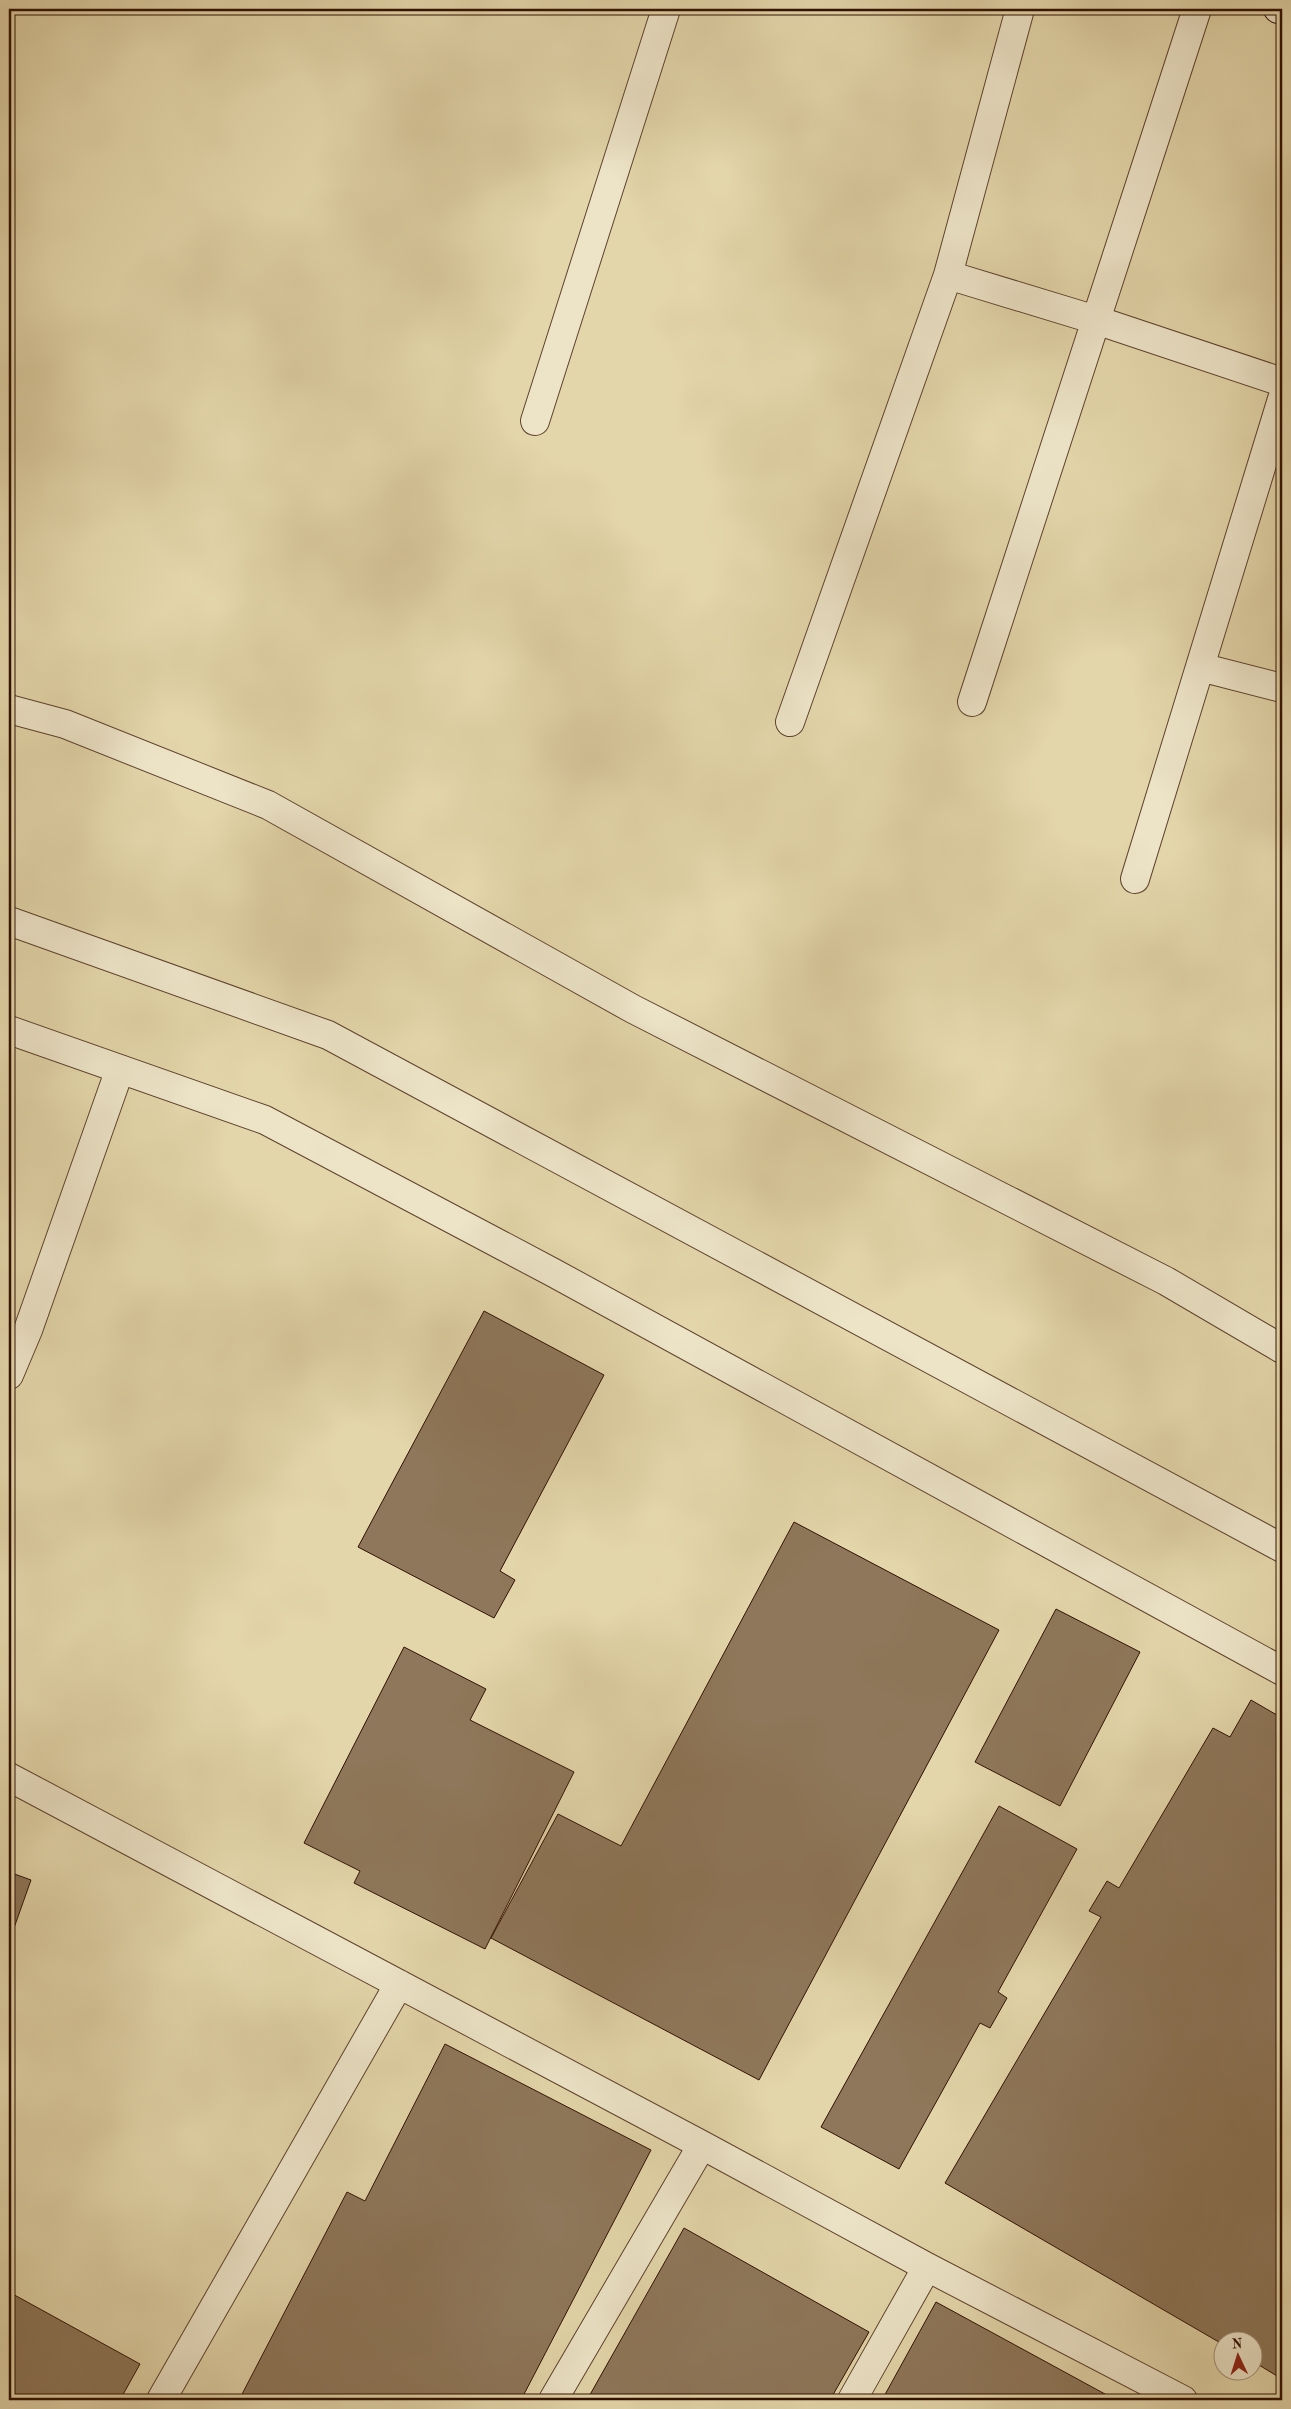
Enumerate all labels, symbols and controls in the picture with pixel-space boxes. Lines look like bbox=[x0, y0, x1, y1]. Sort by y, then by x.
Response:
north arrow bbox=[1214, 2332, 1264, 2382]
text: N bbox=[1231, 2337, 1243, 2351]

